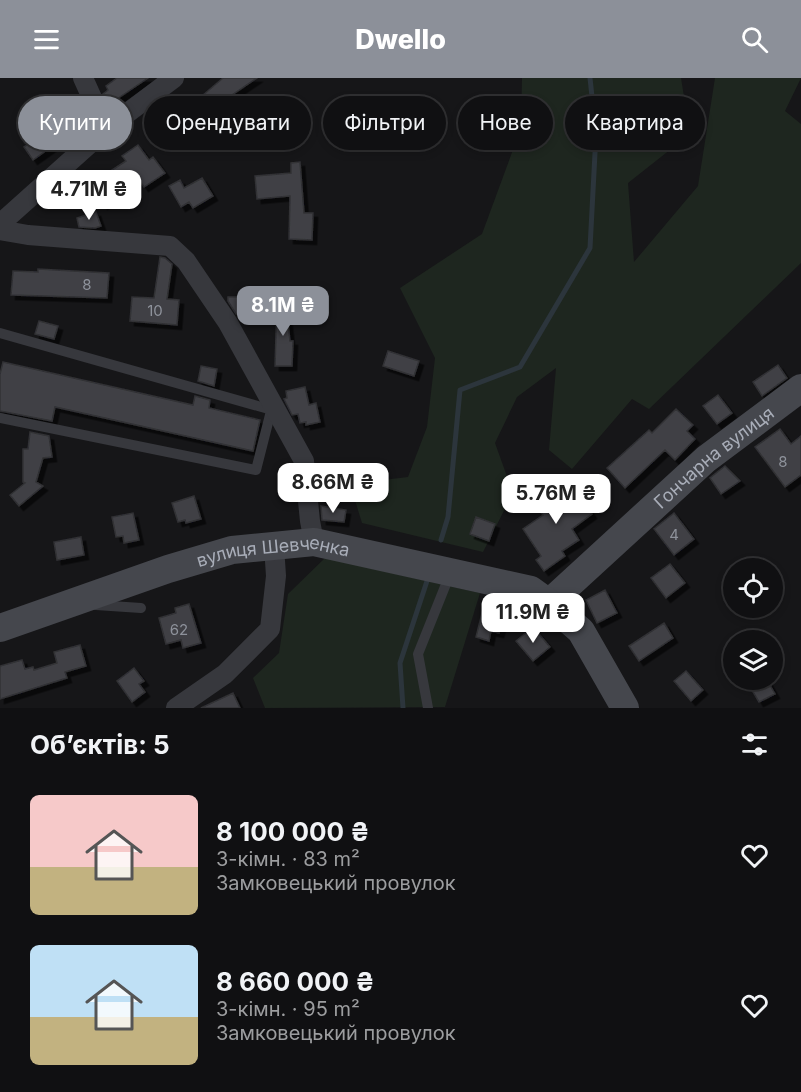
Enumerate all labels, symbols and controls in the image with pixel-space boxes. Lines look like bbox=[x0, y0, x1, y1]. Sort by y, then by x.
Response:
icon: menu bbox=[30, 23, 63, 56]
text: Dwello bbox=[355, 23, 446, 56]
icon: search bbox=[738, 23, 771, 56]
chip: Купити bbox=[18, 96, 132, 150]
chip: Орендувати bbox=[144, 96, 311, 150]
chip: Фільтри bbox=[323, 96, 446, 150]
chip: Нове bbox=[458, 96, 553, 150]
chip: Квартира bbox=[565, 96, 705, 150]
pin: 4.71M ₴ bbox=[34, 170, 144, 221]
text: 4.71M ₴ bbox=[50, 177, 128, 201]
house number: 8 bbox=[82, 275, 92, 294]
pin: 8.1M ₴ bbox=[234, 286, 332, 337]
text: 8.1M ₴ bbox=[251, 293, 315, 317]
house number: 10 bbox=[147, 301, 163, 320]
street label: Гончарна вулиця bbox=[649, 402, 778, 512]
house number: 8 bbox=[778, 452, 788, 471]
pin: 8.66M ₴ bbox=[278, 463, 388, 514]
text: 8.66M ₴ bbox=[292, 470, 374, 494]
pin: 5.76M ₴ bbox=[501, 474, 611, 525]
text: 5.76M ₴ bbox=[516, 481, 596, 505]
house number: 4 bbox=[669, 525, 679, 544]
street label: вулиця Шевченка bbox=[194, 531, 352, 570]
map controls bbox=[723, 558, 783, 690]
button: locate bbox=[723, 558, 783, 618]
pin: 11.9M ₴ bbox=[478, 593, 588, 644]
text: 11.9M ₴ bbox=[496, 600, 570, 624]
house number: 62 bbox=[170, 620, 188, 639]
button: layers bbox=[723, 630, 783, 690]
icon: filters bbox=[738, 728, 771, 761]
text: Об’єктів: 5 bbox=[30, 729, 170, 760]
text: 8 100 000 ₴ bbox=[216, 816, 369, 847]
icon: home bbox=[78, 819, 150, 891]
icon: heart bbox=[738, 839, 771, 872]
text: 3-кімн. · 83 m² bbox=[216, 847, 360, 871]
text: Замковецький провулок bbox=[216, 871, 456, 895]
text: 8 660 000 ₴ bbox=[216, 966, 375, 997]
icon: home bbox=[78, 969, 150, 1041]
icon: heart bbox=[738, 989, 771, 1022]
text: 3-кімн. · 95 m² bbox=[216, 997, 360, 1021]
text: Замковецький провулок bbox=[216, 1021, 456, 1045]

